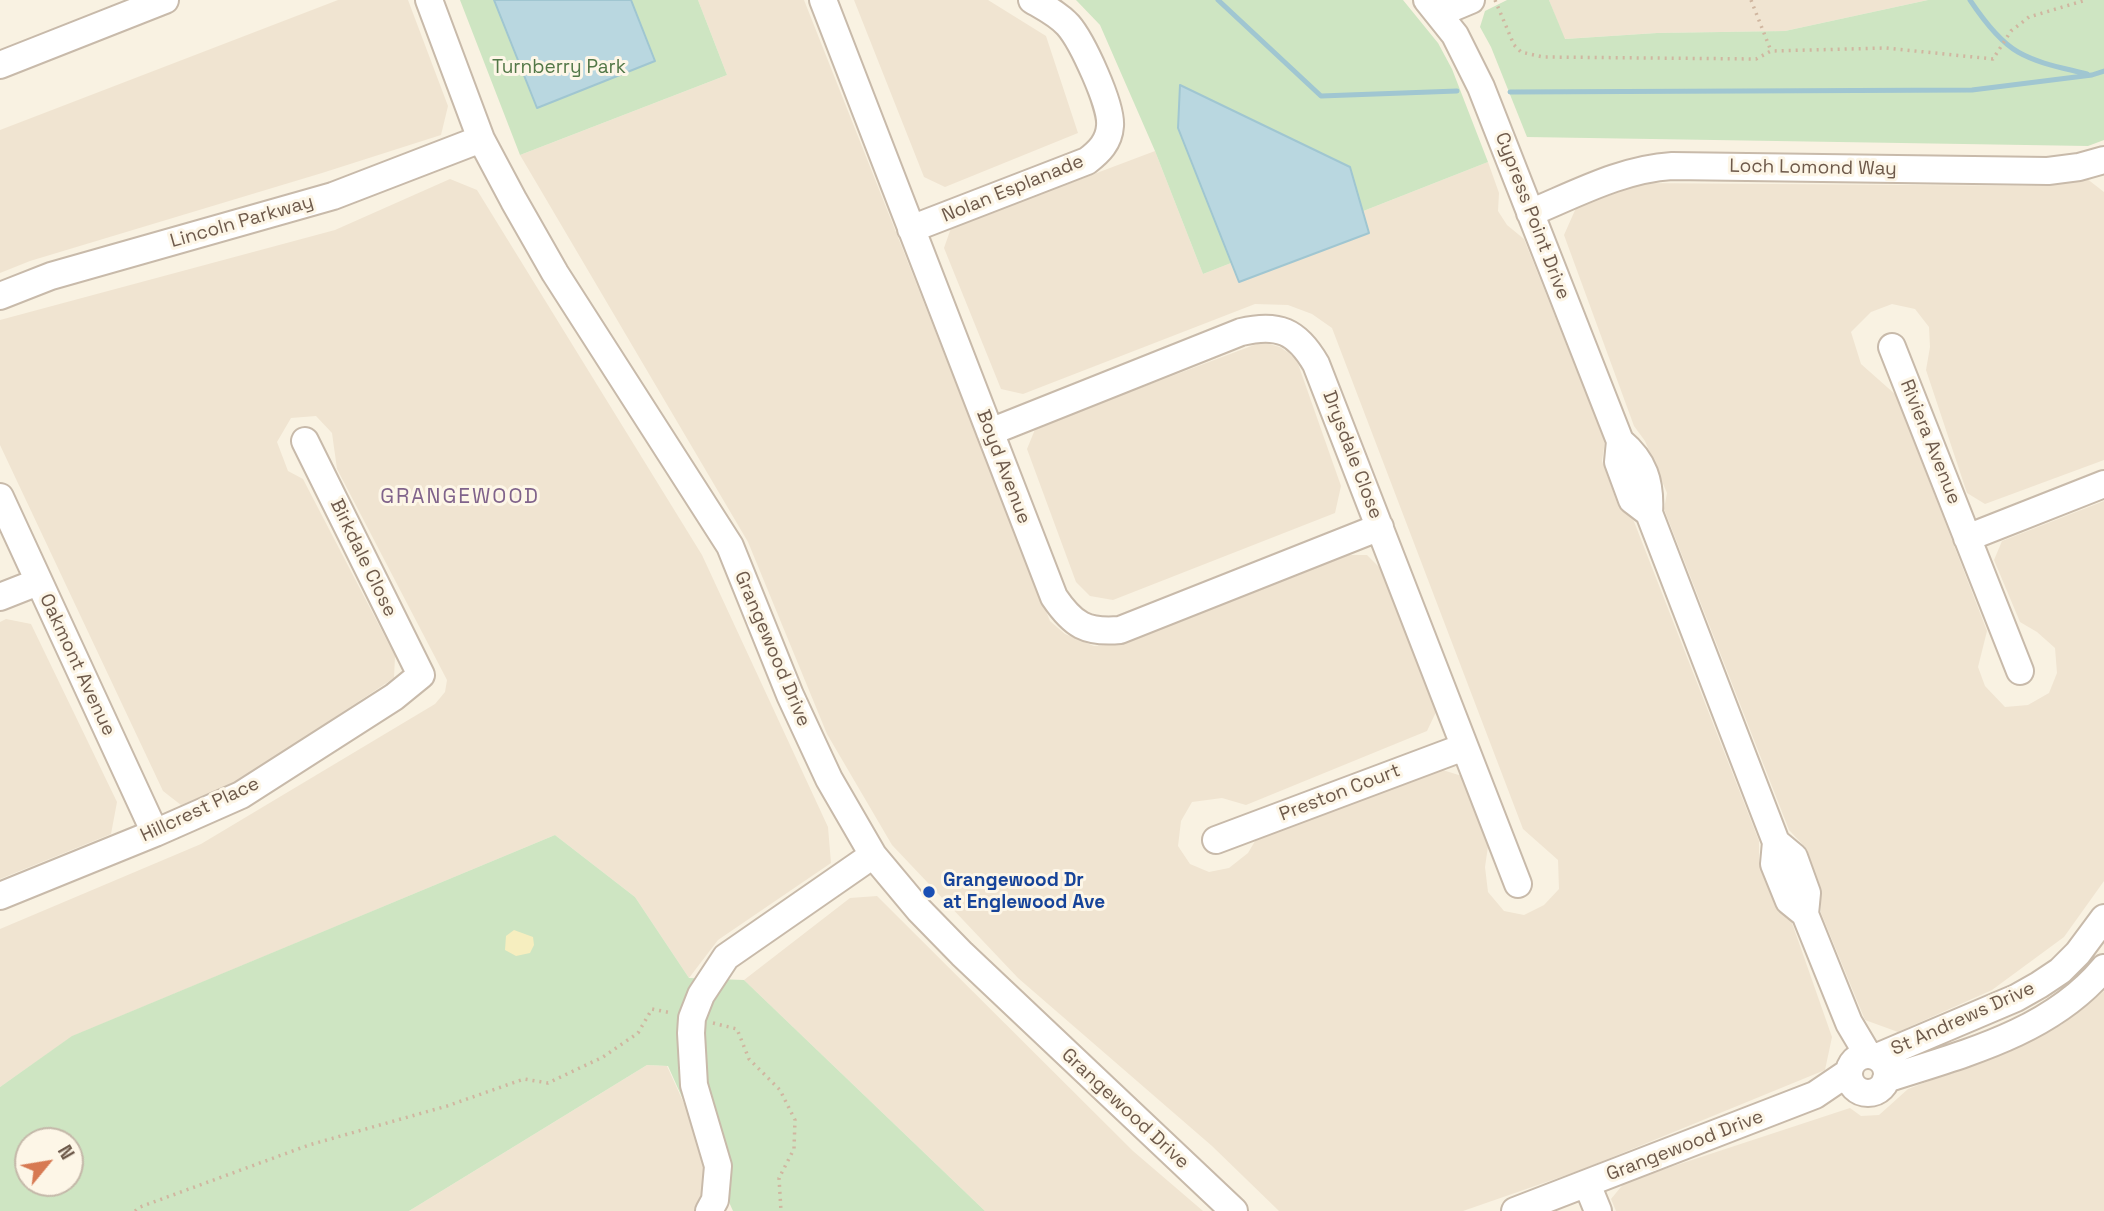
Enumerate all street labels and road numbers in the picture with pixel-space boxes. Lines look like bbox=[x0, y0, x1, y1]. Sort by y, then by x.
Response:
street label: Cypress Point Drive bbox=[1490, 129, 1574, 303]
street label: Nolan Esplanade bbox=[939, 150, 1087, 228]
street label: Loch Lomond Way bbox=[1729, 155, 1897, 181]
street label: Lincoln Parkway bbox=[168, 191, 316, 253]
street label: Riviera Avenue bbox=[1895, 376, 1965, 508]
street label: Drysdale Close bbox=[1317, 388, 1387, 522]
street label: Boyd Avenue bbox=[971, 407, 1035, 527]
street label: Birkdale Close bbox=[325, 496, 401, 620]
street label: Grangewood Drive bbox=[729, 568, 815, 730]
street label: Oakmont Avenue bbox=[34, 590, 120, 740]
street label: Preston Court bbox=[1276, 760, 1404, 826]
street label: Hillcrest Place bbox=[137, 772, 263, 848]
street label: St Andrews Drive bbox=[1888, 977, 2038, 1061]
street label: Grangewood Drive bbox=[1056, 1044, 1194, 1174]
street label: Grangewood Drive bbox=[1603, 1106, 1767, 1186]

